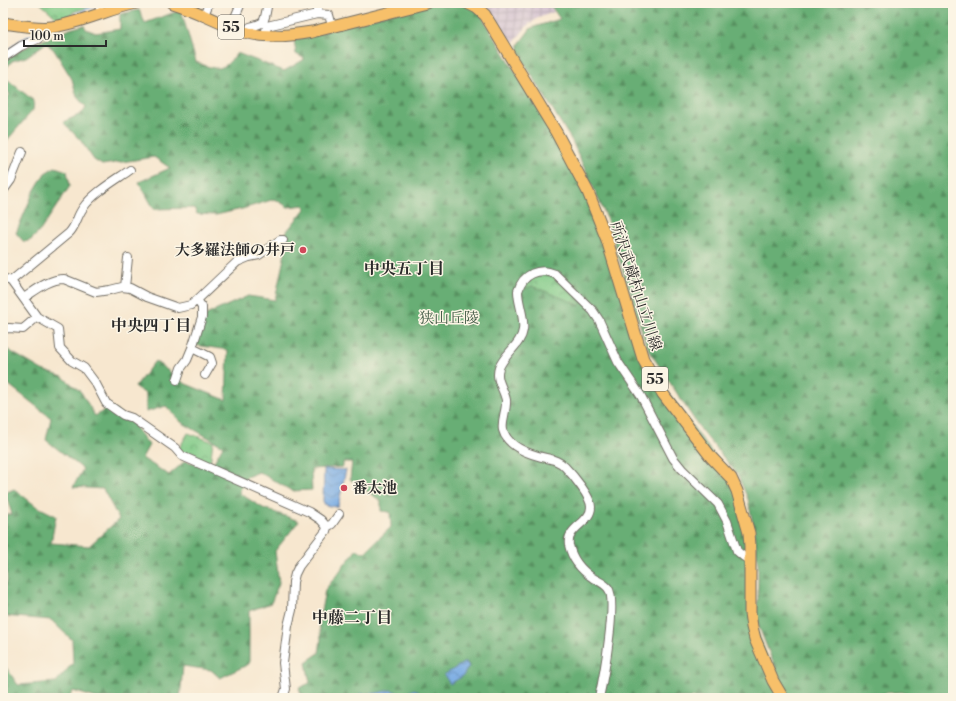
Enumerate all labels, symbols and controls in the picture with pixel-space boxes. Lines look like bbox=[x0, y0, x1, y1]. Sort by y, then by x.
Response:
road number: 55 bbox=[218, 15, 244, 39]
scale bar bbox=[24, 22, 106, 48]
text: 100 m bbox=[30, 29, 64, 44]
street label: 所沢武蔵村山立川線 bbox=[606, 219, 665, 353]
place label: 大多羅法師の井戸 bbox=[175, 241, 295, 260]
marker: 大多羅法師の井戸 bbox=[298, 245, 308, 255]
district label: 中央五丁目 bbox=[364, 259, 444, 279]
park label: 狭山丘陵 bbox=[419, 309, 479, 328]
district label: 中央四丁目 bbox=[111, 316, 191, 336]
road number: 55 bbox=[642, 367, 668, 391]
place label: 番太池 bbox=[352, 479, 397, 498]
marker: 番太池 bbox=[339, 483, 349, 493]
district label: 中藤二丁目 bbox=[312, 608, 392, 628]

